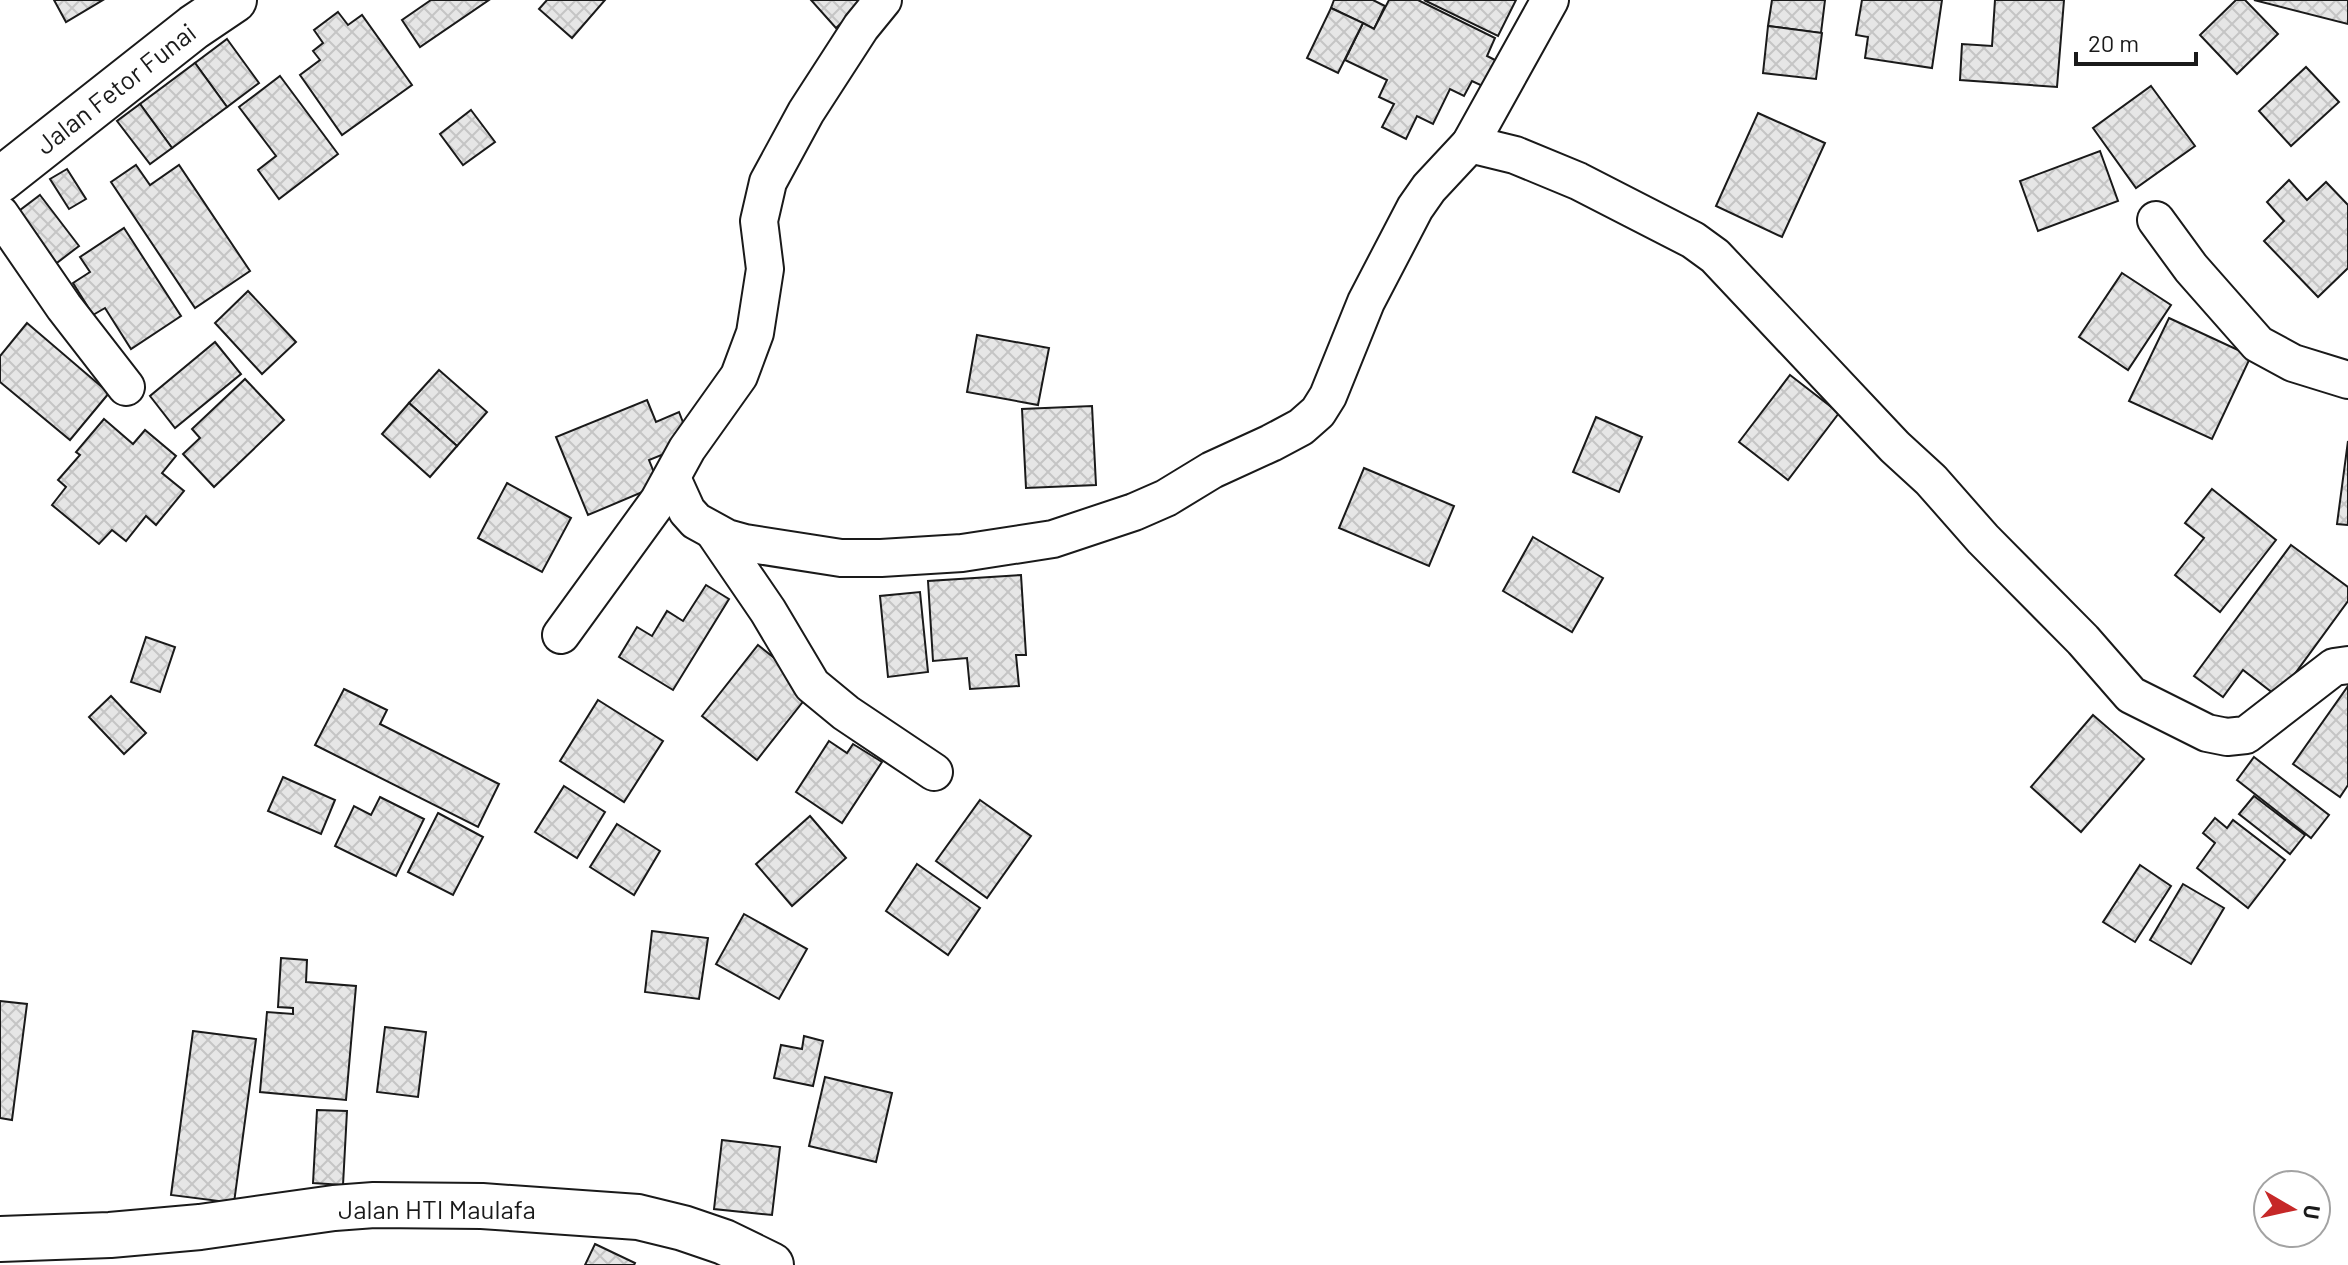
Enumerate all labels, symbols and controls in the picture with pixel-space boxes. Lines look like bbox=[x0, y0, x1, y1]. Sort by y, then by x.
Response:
street label: Jalan Fetor Funai bbox=[29, 16, 201, 160]
scale bar bbox=[2076, 16, 2196, 66]
text: 20 m bbox=[2088, 28, 2139, 57]
north arrow bbox=[2252, 1169, 2332, 1249]
street label: Jalan HTI Maulafa bbox=[338, 1193, 536, 1224]
text: U bbox=[2299, 1203, 2327, 1221]

